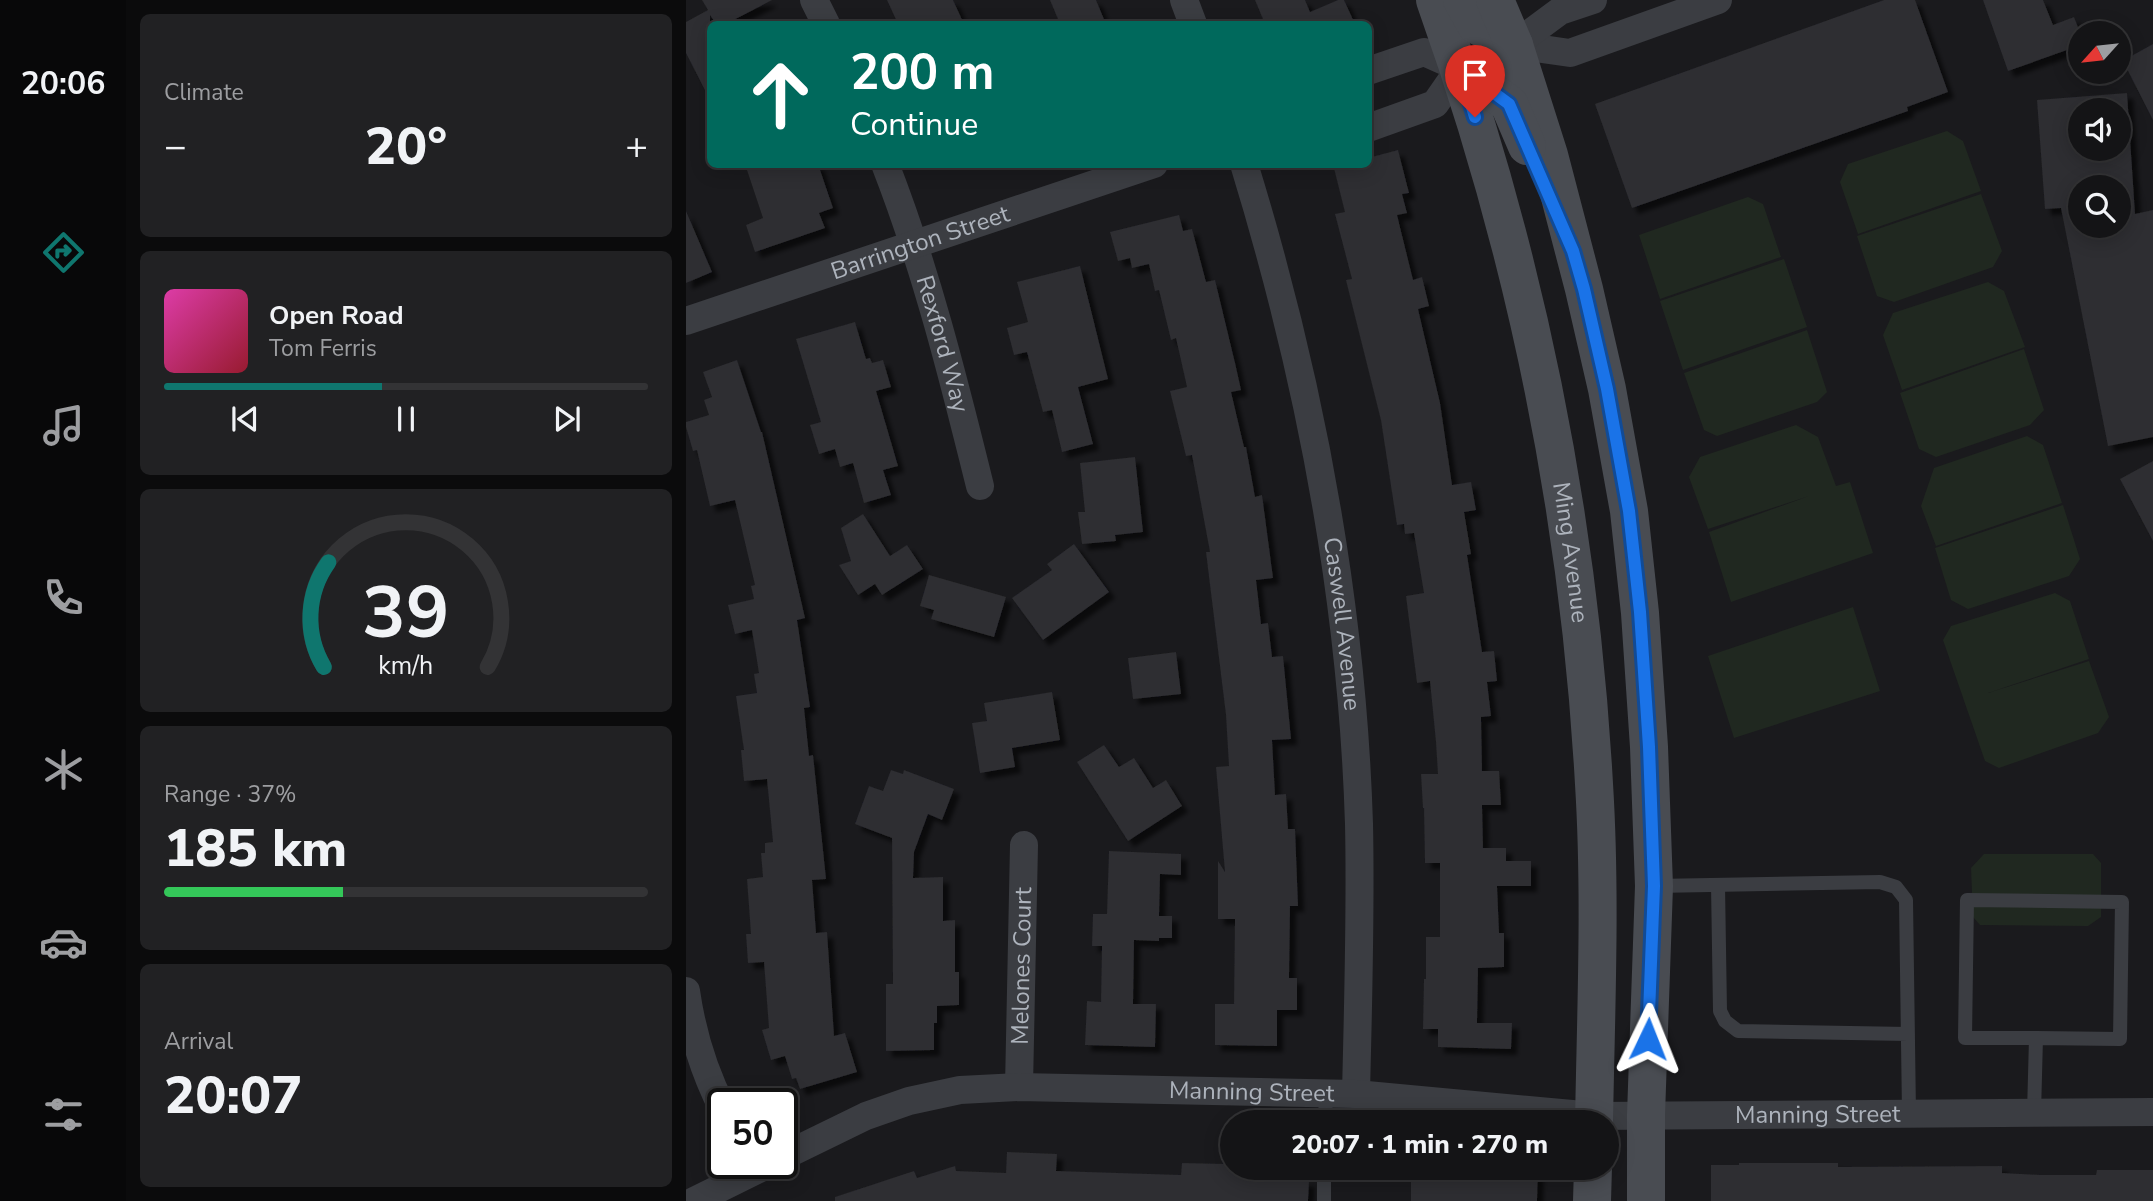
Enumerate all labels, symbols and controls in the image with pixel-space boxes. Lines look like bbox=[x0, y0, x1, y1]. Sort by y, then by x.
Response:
north arrow bbox=[2068, 21, 2132, 84]
map controls bbox=[2068, 21, 2131, 238]
text: 200 m bbox=[850, 39, 994, 106]
pin bbox=[1445, 45, 1505, 117]
icon: ahead bbox=[735, 49, 826, 140]
icon: arrive bbox=[1456, 56, 1494, 94]
text: 20:06 bbox=[21, 62, 105, 105]
text: Climate bbox=[164, 77, 244, 108]
button: sound bbox=[2068, 98, 2131, 161]
text: Continue bbox=[850, 103, 978, 146]
text: 20° bbox=[365, 111, 447, 182]
text: − bbox=[164, 121, 187, 172]
text: + bbox=[625, 121, 648, 172]
button: search bbox=[2068, 175, 2131, 238]
street label: Barrington Street bbox=[827, 197, 1014, 287]
icon: directions bbox=[39, 228, 88, 277]
street label: Rexford Way bbox=[908, 271, 977, 416]
text: Open Road bbox=[269, 298, 404, 333]
text: Tom Ferris bbox=[269, 333, 377, 364]
icon: previous bbox=[226, 400, 264, 438]
icon: pause bbox=[387, 400, 425, 438]
icon: next bbox=[548, 400, 586, 438]
icon: music bbox=[39, 401, 88, 450]
street label: Ming Avenue bbox=[1545, 480, 1596, 625]
street label: Caswell Avenue bbox=[1316, 535, 1368, 712]
text: 39 bbox=[362, 563, 450, 663]
icon: phone bbox=[39, 573, 88, 622]
text: km/h bbox=[378, 648, 434, 682]
icon: climate bbox=[39, 745, 88, 794]
text: Range · 37% bbox=[164, 779, 296, 810]
text: 185 km bbox=[164, 813, 347, 884]
street label: Melones Court bbox=[1004, 886, 1039, 1045]
icon: car bbox=[39, 918, 88, 967]
position arrow bbox=[1611, 1002, 1685, 1076]
text: Arrival bbox=[164, 1026, 233, 1057]
text: 20:07 bbox=[164, 1060, 302, 1131]
street label: Manning Street bbox=[1169, 1074, 1335, 1110]
speed limit sign: 50 bbox=[707, 1088, 798, 1179]
icon: filters bbox=[39, 1090, 88, 1139]
street label: Manning Street bbox=[1735, 1098, 1901, 1131]
text: 20:07 · 1 min · 270 m bbox=[1291, 1127, 1548, 1162]

